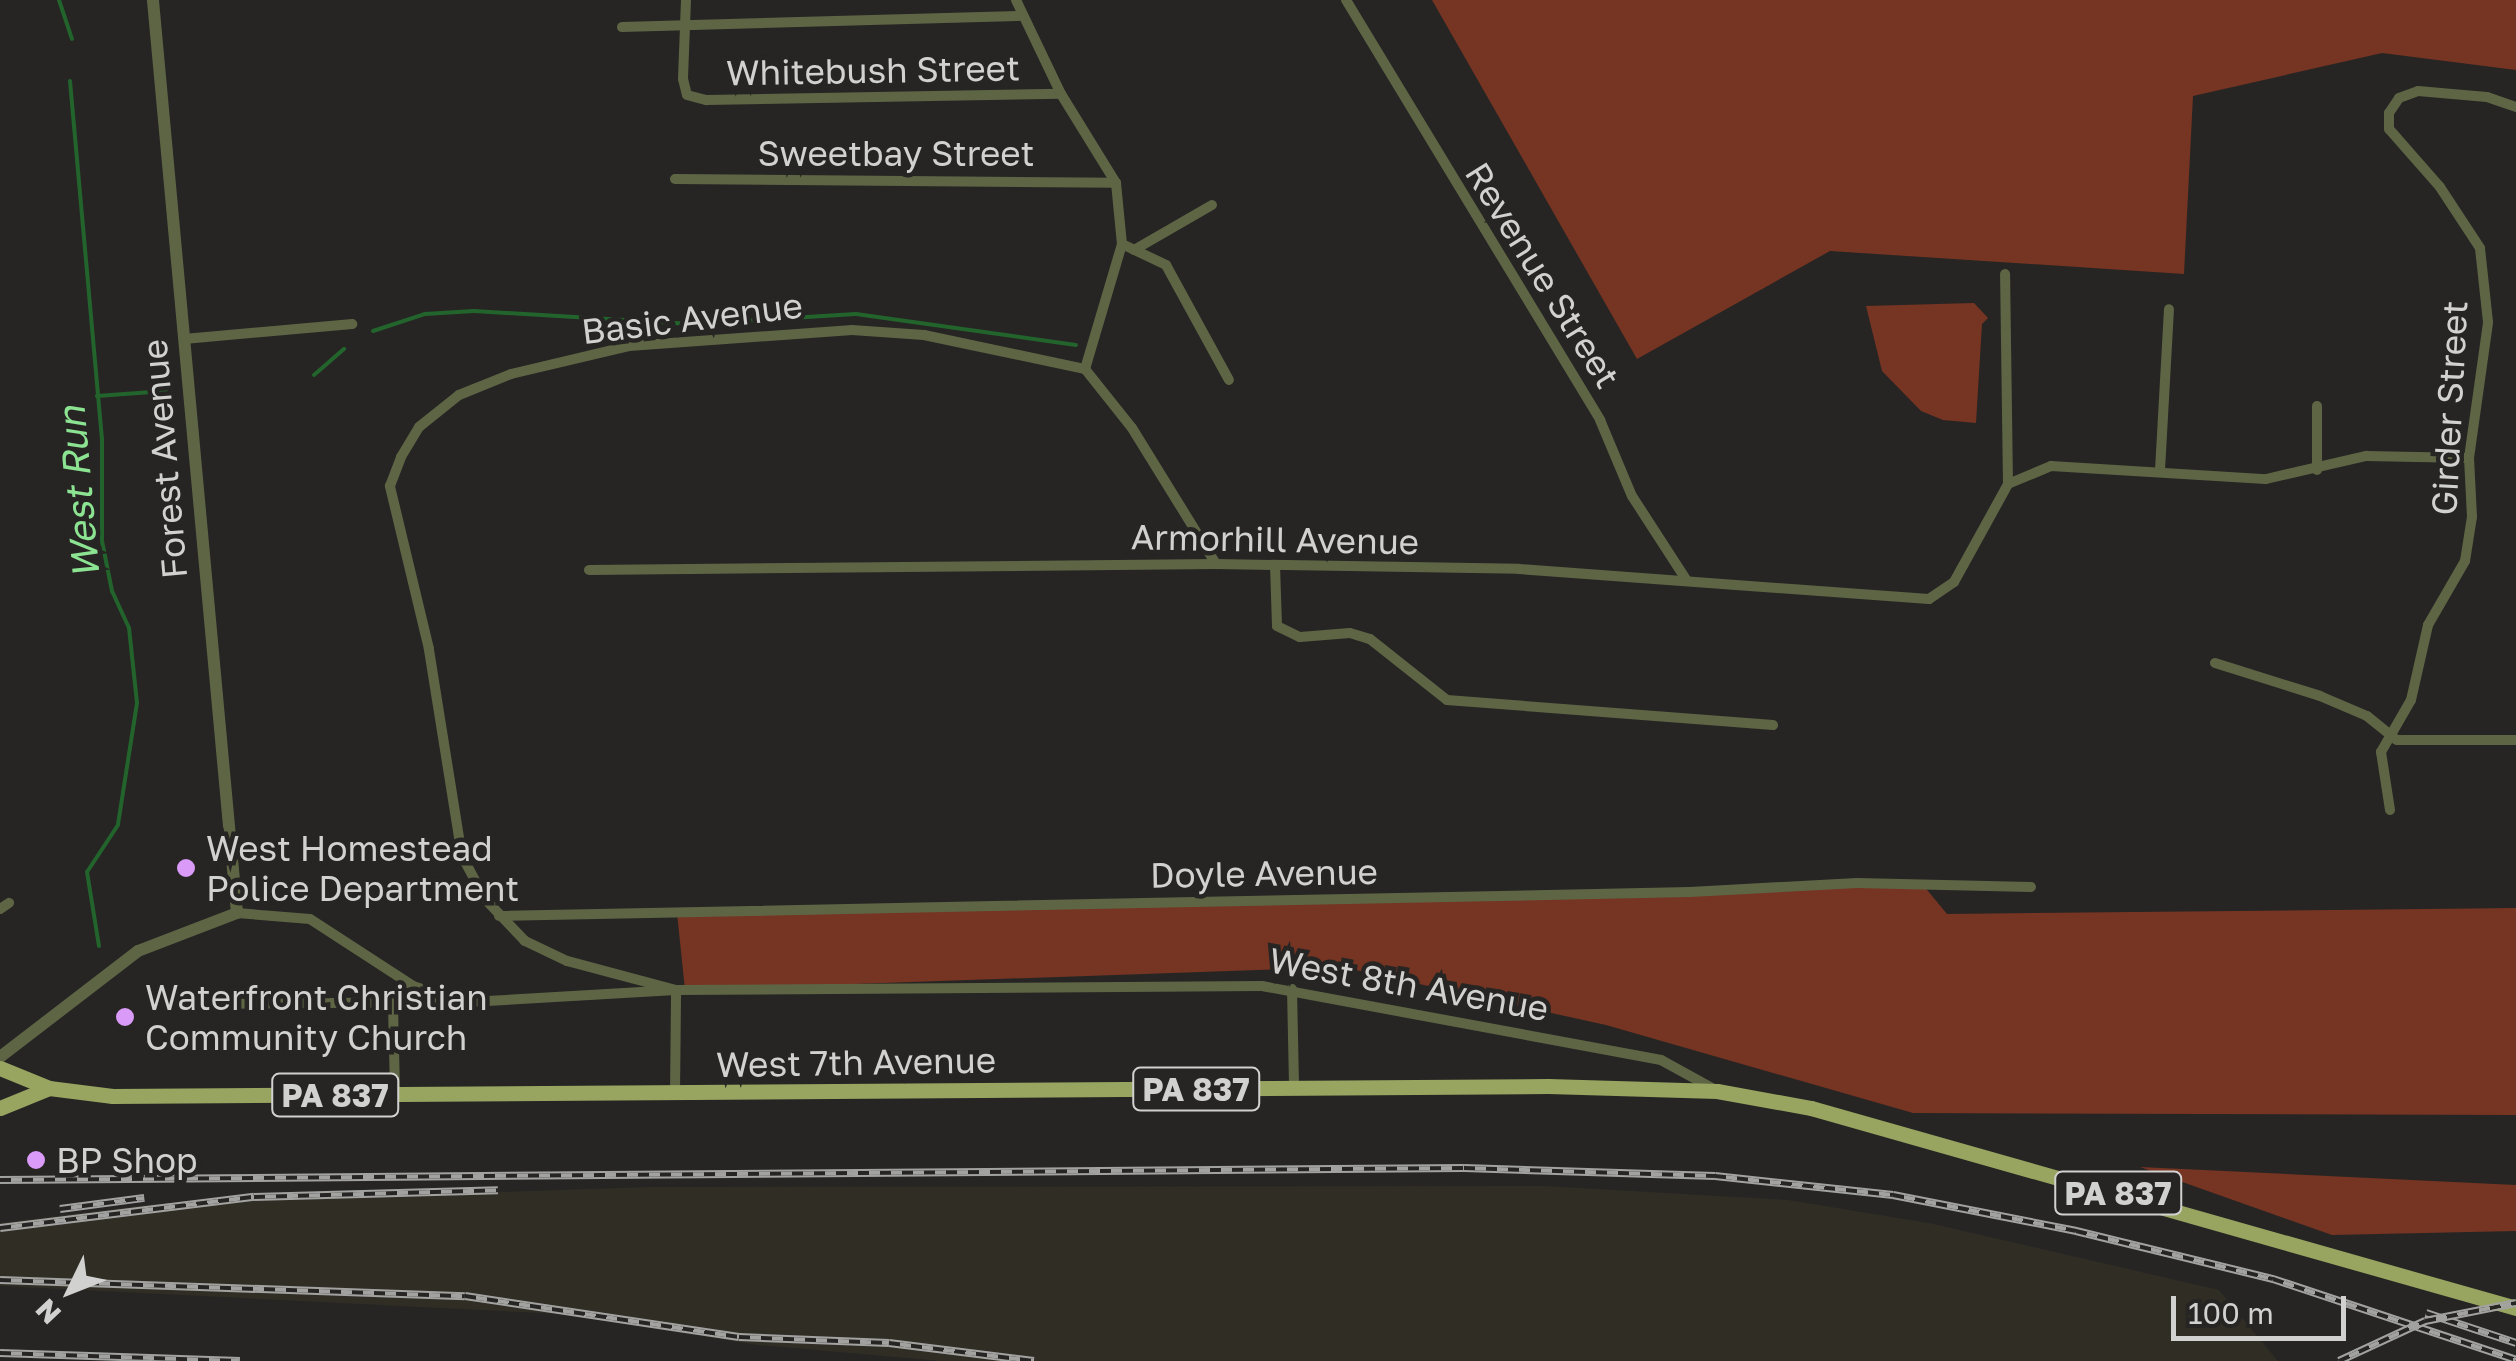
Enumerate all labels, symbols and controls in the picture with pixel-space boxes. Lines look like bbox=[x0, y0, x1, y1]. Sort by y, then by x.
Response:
street label: Whitebush Street bbox=[726, 46, 1020, 94]
street label: Sweetbay Street bbox=[757, 132, 1035, 174]
street label: Revenue Street bbox=[1457, 155, 1629, 395]
street label: Basic Avenue bbox=[579, 284, 805, 352]
street label: Girder Street bbox=[2422, 299, 2476, 517]
street label: Forest Avenue bbox=[133, 338, 195, 580]
water label: West Run bbox=[48, 405, 108, 581]
street label: Armorhill Avenue bbox=[1130, 515, 1420, 563]
place label: West Homestead Police Department bbox=[206, 827, 519, 909]
street label: Doyle Avenue bbox=[1150, 850, 1378, 896]
marker: West Homestead Police Department bbox=[175, 857, 197, 879]
street label: West 8th Avenue bbox=[1266, 939, 1552, 1029]
place label: Waterfront Christian Community Church bbox=[145, 976, 488, 1058]
marker: Waterfront Christian Community Church bbox=[114, 1006, 136, 1028]
street label: West 7th Avenue bbox=[716, 1039, 996, 1085]
road number: PA 837 bbox=[1131, 1062, 1261, 1116]
road number: PA 837 bbox=[270, 1068, 400, 1122]
place label: BP Shop bbox=[56, 1139, 198, 1181]
marker: BP Shop bbox=[25, 1149, 47, 1171]
road number: PA 837 bbox=[2053, 1166, 2183, 1220]
north arrow bbox=[20, 1241, 120, 1341]
scale bar bbox=[2176, 1276, 2351, 1338]
text: N bbox=[28, 1293, 67, 1331]
text: 100 m bbox=[2188, 1295, 2274, 1331]

